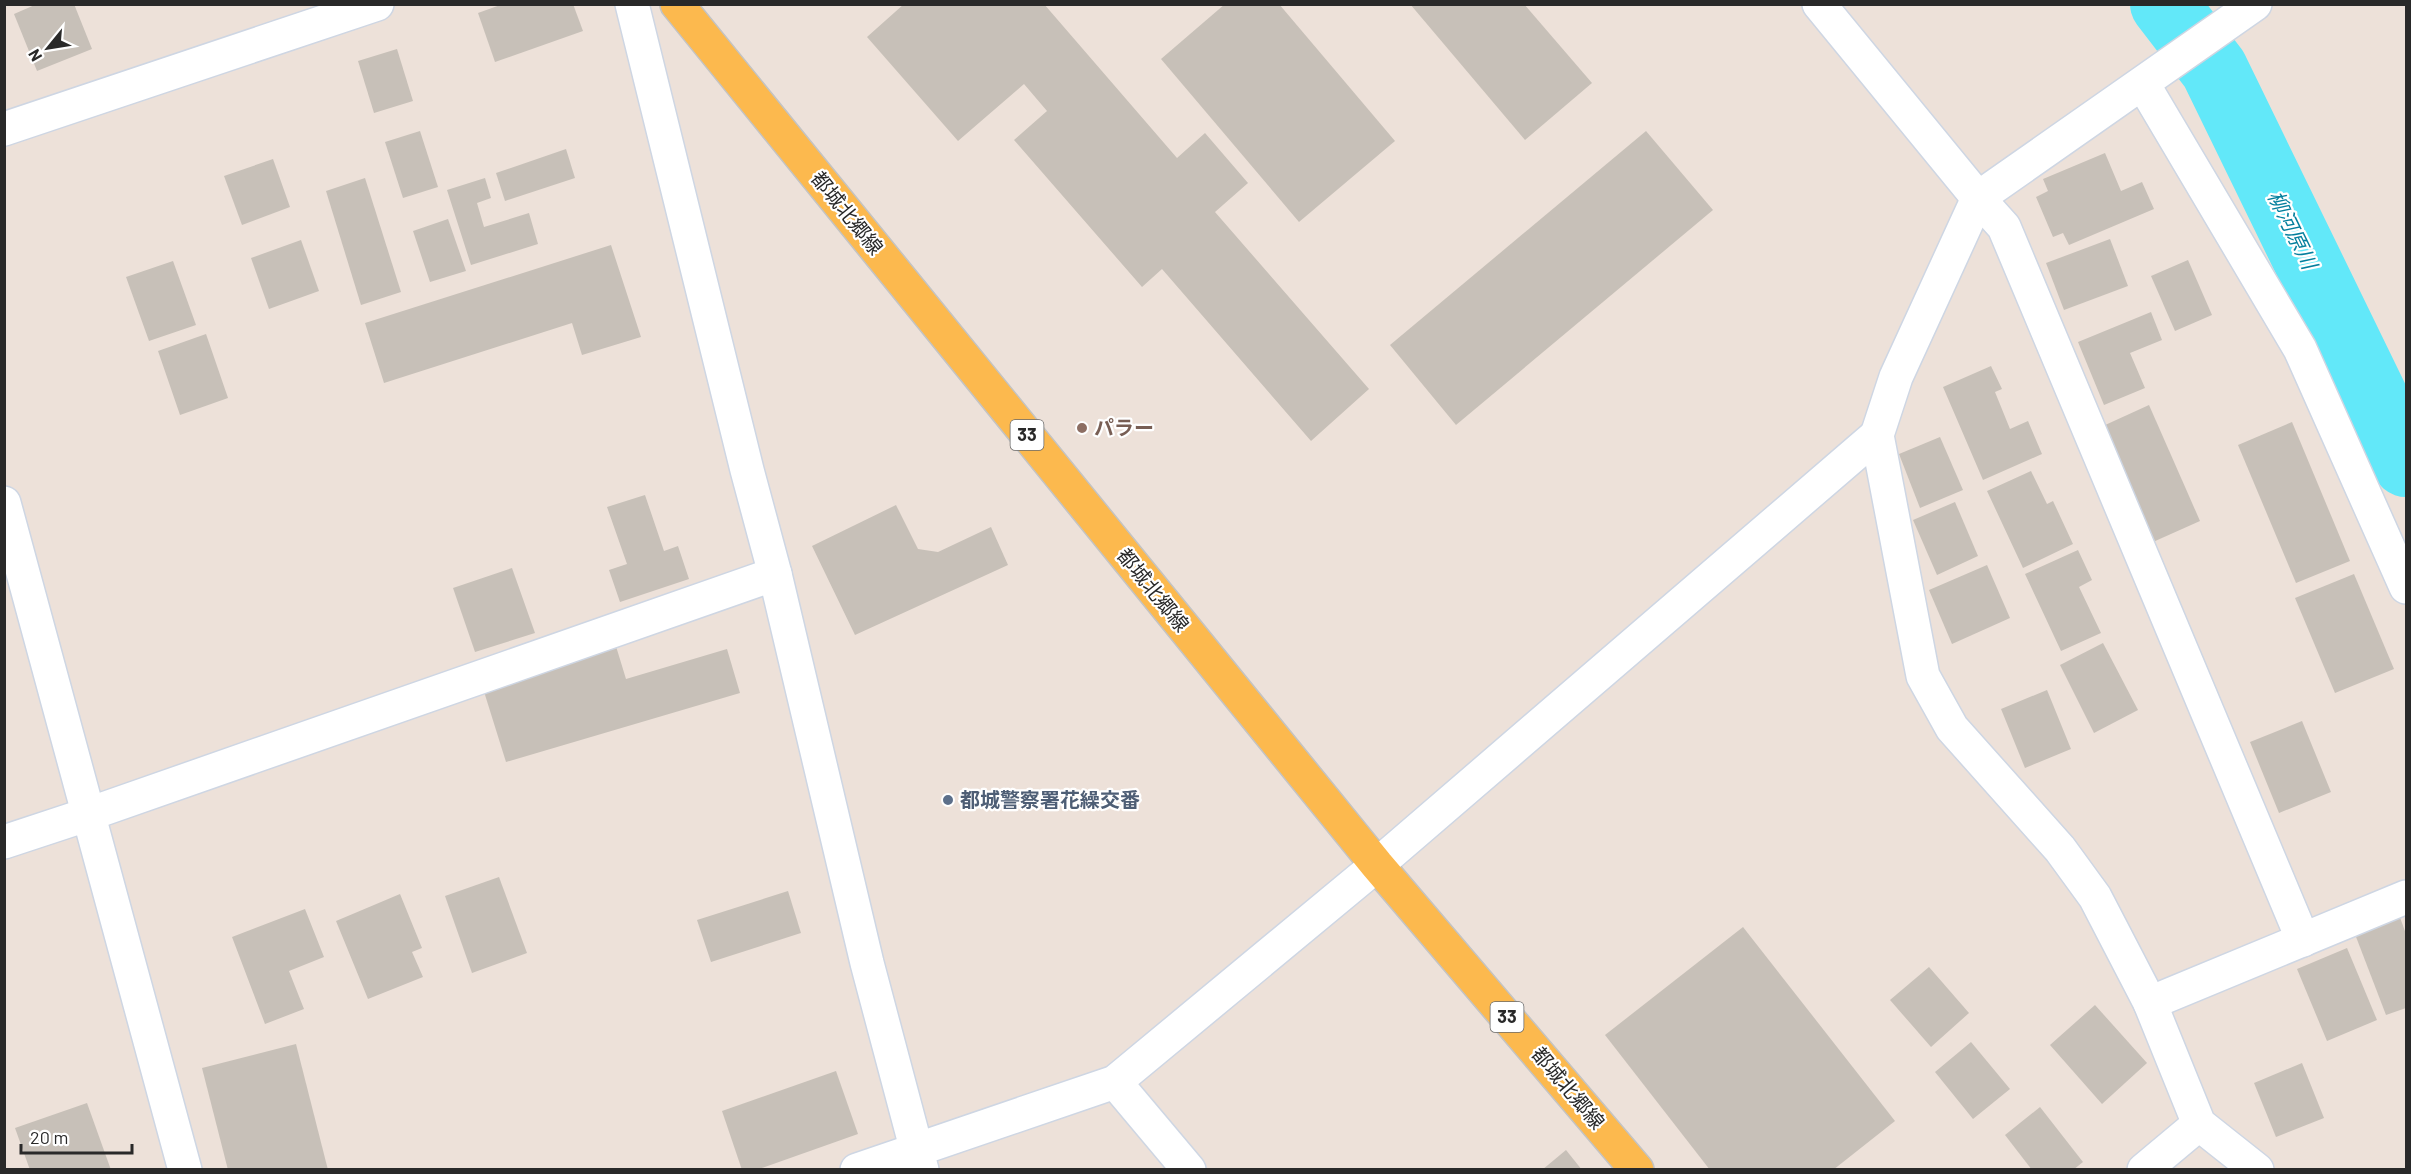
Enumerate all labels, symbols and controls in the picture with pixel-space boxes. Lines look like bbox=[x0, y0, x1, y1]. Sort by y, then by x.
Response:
north arrow bbox=[18, 18, 78, 78]
text: N bbox=[24, 46, 45, 65]
street label: 都城北郷線 bbox=[807, 166, 889, 259]
water label: 柳河原川 bbox=[2264, 186, 2324, 274]
place label: パラー bbox=[1094, 415, 1154, 439]
road number: 33 bbox=[1010, 420, 1044, 450]
marker: パラー bbox=[1075, 421, 1089, 435]
street label: 都城北郷線 bbox=[1113, 543, 1195, 636]
place label: 都城警察署花繰交番 bbox=[960, 787, 1140, 811]
marker: 都城警察署花繰交番 bbox=[941, 793, 955, 807]
road number: 33 bbox=[1490, 1002, 1524, 1032]
street label: 都城北郷線 bbox=[1527, 1041, 1610, 1133]
scale bar bbox=[21, 1117, 132, 1155]
text: 20 m bbox=[30, 1126, 68, 1148]

